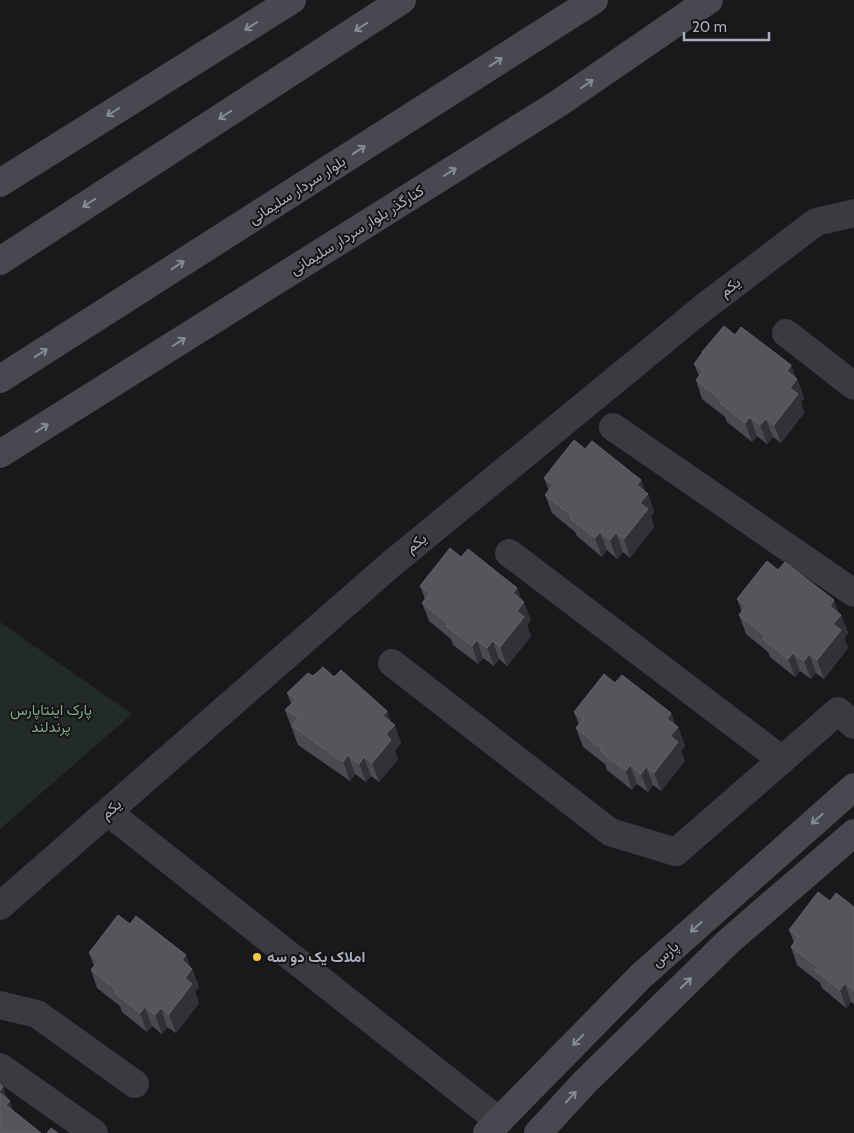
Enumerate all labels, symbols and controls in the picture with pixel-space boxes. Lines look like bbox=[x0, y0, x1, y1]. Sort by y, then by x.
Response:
scale bar bbox=[684, 10, 769, 42]
text: 20 m bbox=[692, 18, 727, 36]
one-way arrow bbox=[244, 21, 258, 31]
one-way arrow bbox=[355, 22, 369, 32]
one-way arrow bbox=[489, 57, 503, 67]
one-way arrow bbox=[580, 79, 594, 89]
one-way arrow bbox=[107, 108, 121, 118]
one-way arrow bbox=[218, 110, 232, 120]
one-way arrow bbox=[352, 144, 366, 154]
street label: بلوار سردار سلیمانی bbox=[245, 152, 349, 229]
one-way arrow bbox=[443, 166, 457, 176]
street label: کنارگذر بلوار سردار سلیمانی bbox=[287, 181, 428, 279]
one-way arrow bbox=[82, 199, 96, 209]
one-way arrow bbox=[171, 260, 185, 271]
street label: یکم bbox=[716, 273, 745, 302]
one-way arrow bbox=[172, 337, 186, 347]
one-way arrow bbox=[34, 348, 48, 358]
one-way arrow bbox=[34, 423, 48, 433]
street label: یکم bbox=[402, 529, 431, 558]
park label: پارک اینتاپارس پرندلند bbox=[10, 701, 92, 737]
street label: یکم bbox=[97, 795, 126, 824]
one-way arrow bbox=[811, 814, 824, 825]
one-way arrow bbox=[689, 921, 702, 933]
street label: پارس bbox=[648, 937, 683, 972]
place label: املاک یک دو سه bbox=[267, 948, 365, 966]
marker: املاک یک دو سه bbox=[251, 951, 263, 963]
one-way arrow bbox=[680, 977, 692, 989]
one-way arrow bbox=[573, 1033, 585, 1045]
one-way arrow bbox=[565, 1091, 577, 1104]

